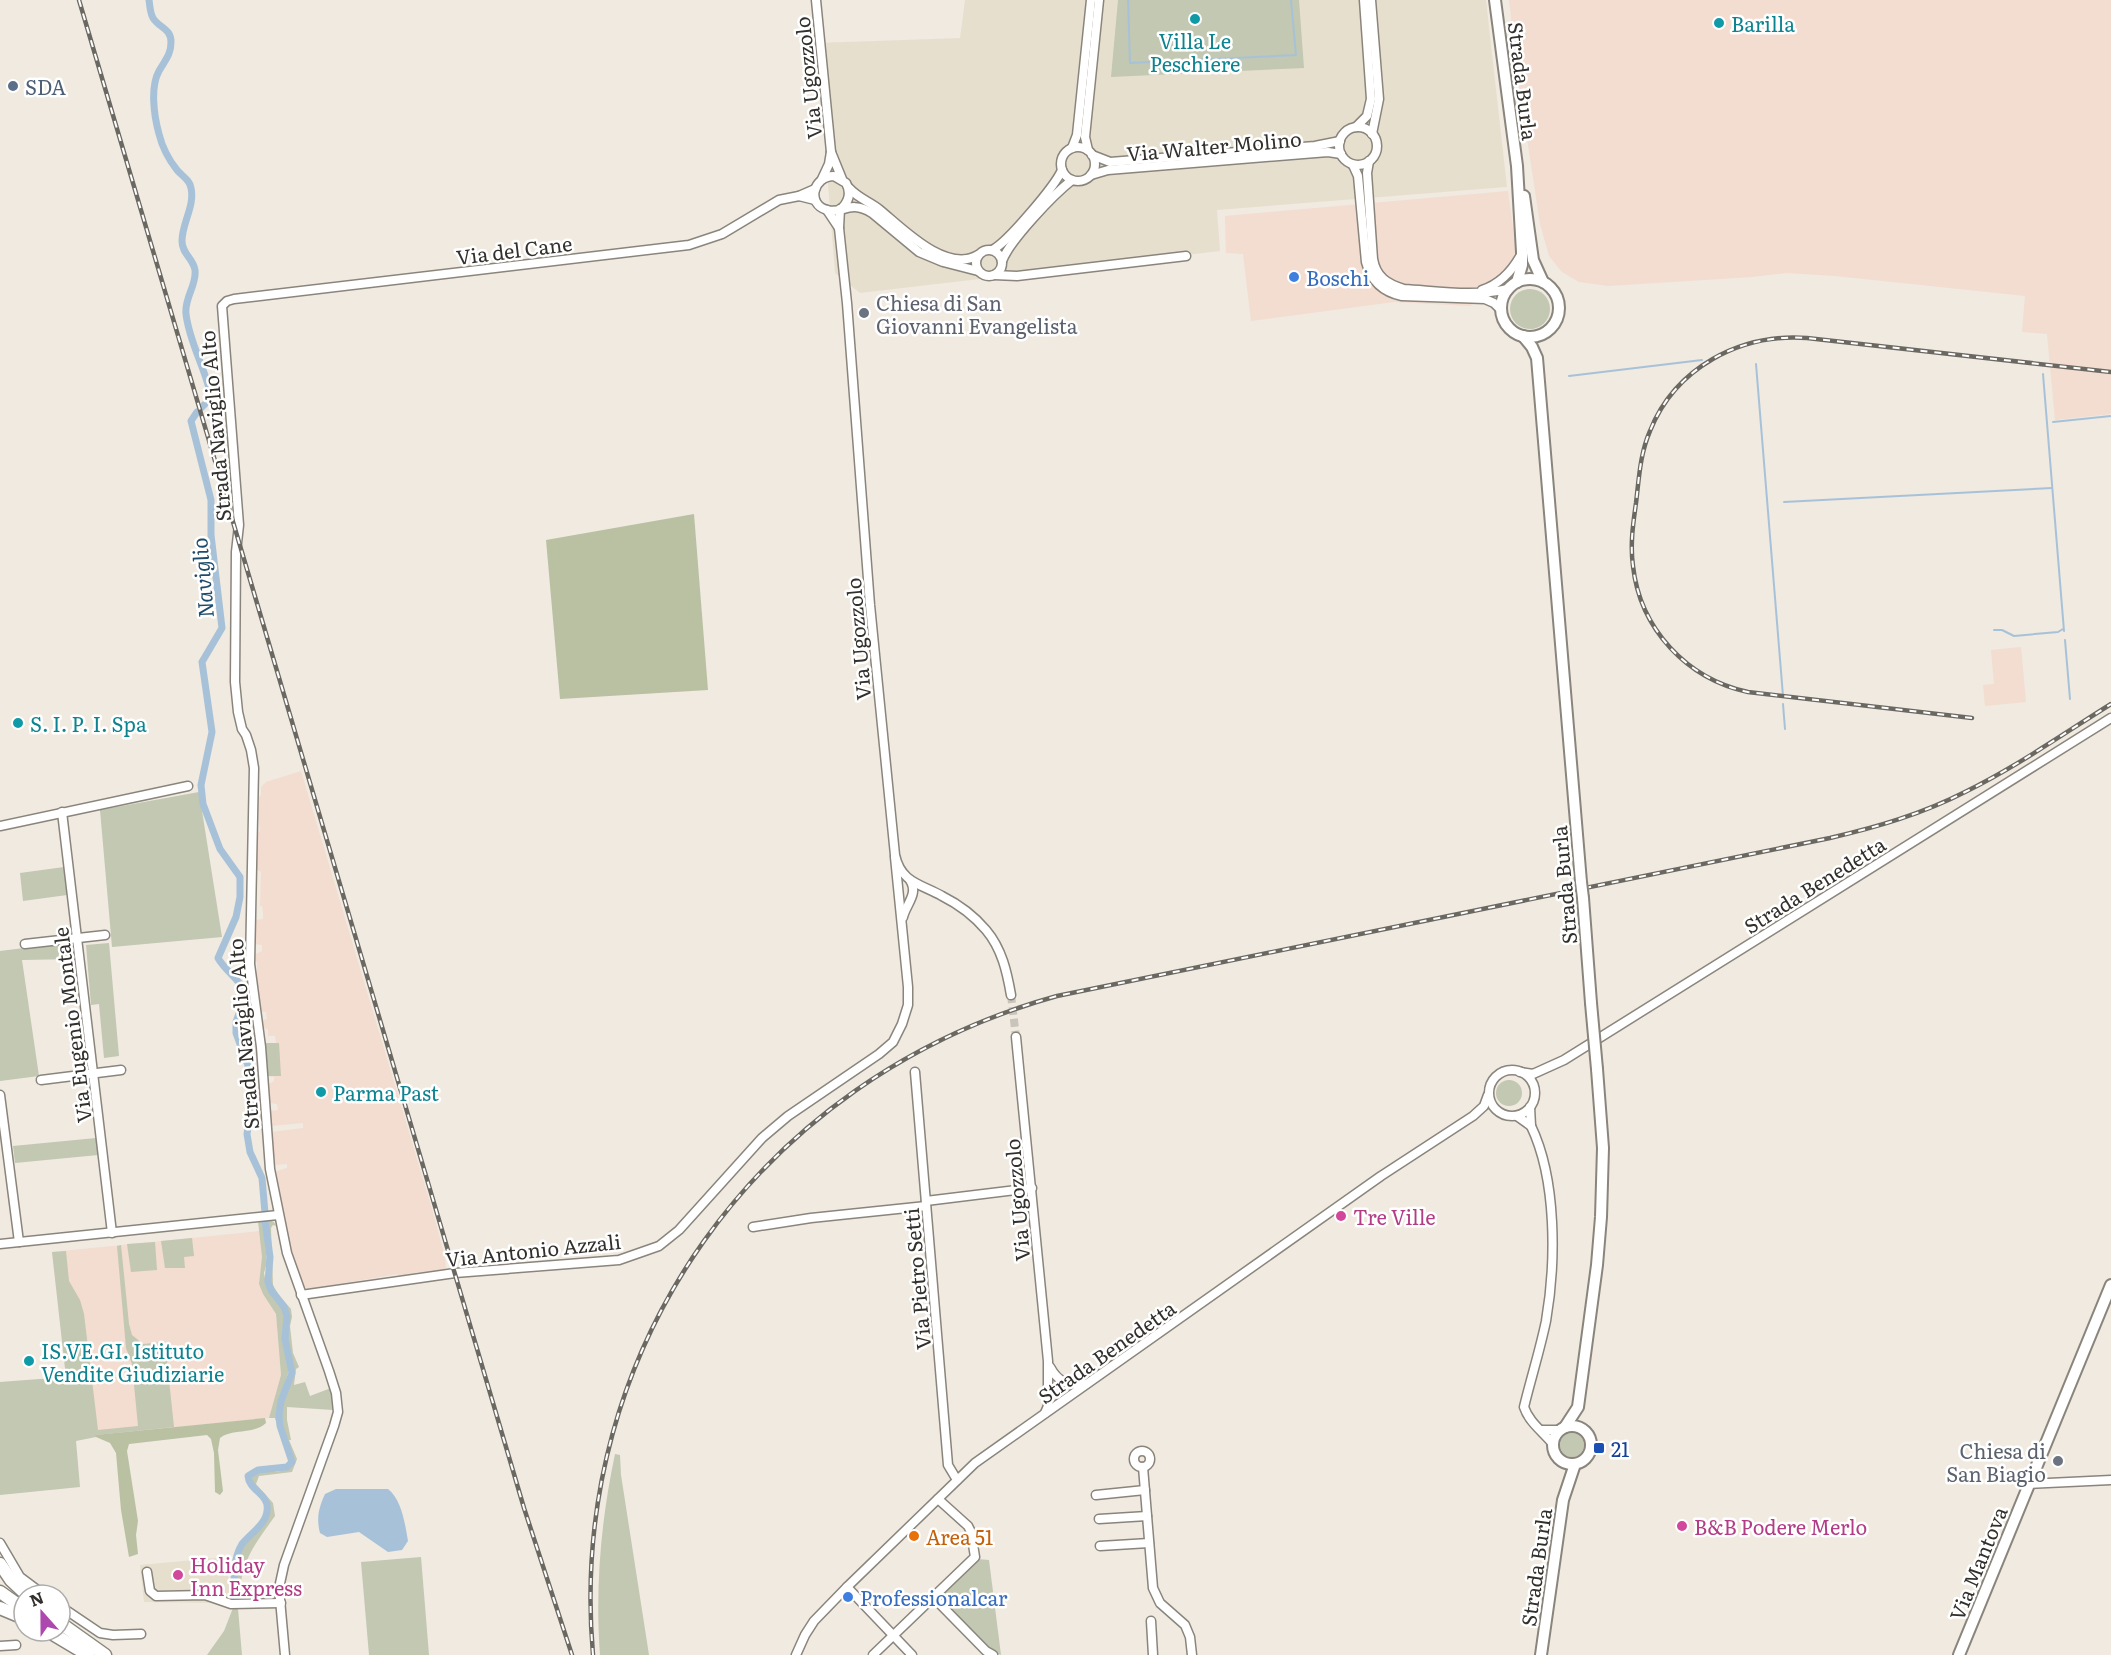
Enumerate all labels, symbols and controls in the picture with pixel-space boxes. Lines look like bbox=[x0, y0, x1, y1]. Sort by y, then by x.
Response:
place label: Barilla bbox=[1731, 8, 1795, 38]
marker: Villa Le Peschiere bbox=[1188, 12, 1202, 26]
street label: Via Ugozzolo bbox=[786, 15, 828, 141]
marker: Barilla bbox=[1712, 16, 1726, 30]
street label: Strada Burla bbox=[1502, 20, 1546, 142]
place label: Villa Le Peschiere bbox=[1150, 25, 1240, 78]
place label: SDA bbox=[25, 71, 66, 101]
marker: SDA bbox=[6, 79, 20, 93]
street label: Via Walter Molino bbox=[1125, 122, 1303, 168]
street label: Via del Cane bbox=[454, 227, 574, 271]
place label: Boschi bbox=[1306, 262, 1370, 292]
marker: Boschi bbox=[1287, 270, 1301, 284]
place label: Chiesa di San Giovanni Evangelista bbox=[876, 287, 1078, 340]
marker: Chiesa di San Giovanni Evangelista bbox=[857, 306, 871, 320]
street label: Strada Naviglio Alto bbox=[191, 329, 237, 523]
water label: Naviglio bbox=[182, 537, 220, 619]
street label: Via Ugozzolo bbox=[837, 576, 877, 702]
place label: S. I. P. I. Spa bbox=[30, 708, 147, 738]
marker: S. I. P. I. Spa bbox=[11, 716, 25, 730]
street label: Strada Burla bbox=[1543, 824, 1583, 946]
street label: Strada Benedetta bbox=[1737, 828, 1891, 940]
street label: Via Eugenio Montale bbox=[44, 925, 98, 1125]
street label: Strada Naviglio Alto bbox=[219, 937, 265, 1131]
place label: Parma Past bbox=[333, 1077, 439, 1107]
marker: Parma Past bbox=[314, 1085, 328, 1099]
street label: Via Ugozzolo bbox=[996, 1137, 1036, 1263]
place label: Tre Ville bbox=[1353, 1201, 1436, 1231]
street label: Via Pietro Setti bbox=[895, 1207, 937, 1351]
marker: Tre Ville bbox=[1334, 1209, 1348, 1223]
street label: Via Antonio Azzali bbox=[444, 1225, 623, 1273]
street label: Strada Benedetta bbox=[1031, 1292, 1181, 1410]
place label: IS.VE.GI. Istituto Vendite Giudiziarie bbox=[41, 1335, 224, 1388]
marker: IS.VE.GI. Istituto Vendite Giudiziarie bbox=[22, 1354, 36, 1368]
place label: 21 bbox=[1611, 1433, 1629, 1463]
place label: Chiesa di San Biagio bbox=[1946, 1435, 2046, 1488]
marker: 21 bbox=[1592, 1441, 1606, 1455]
marker: Chiesa di San Biagio bbox=[2051, 1454, 2065, 1468]
street label: Via Mantova bbox=[1941, 1501, 2014, 1624]
street label: Strada Burla bbox=[1512, 1506, 1558, 1628]
place label: B&B Podere Merlo bbox=[1694, 1511, 1867, 1541]
marker: B&B Podere Merlo bbox=[1675, 1519, 1689, 1533]
place label: Area 51 bbox=[926, 1521, 993, 1551]
marker: Area 51 bbox=[907, 1529, 921, 1543]
place label: Holiday Inn Express bbox=[190, 1549, 302, 1602]
marker: Holiday Inn Express bbox=[171, 1568, 185, 1582]
place label: Professionalcar bbox=[860, 1582, 1008, 1612]
north arrow bbox=[12, 1583, 72, 1643]
text: N bbox=[26, 1584, 47, 1612]
marker: Professionalcar bbox=[841, 1590, 855, 1604]

